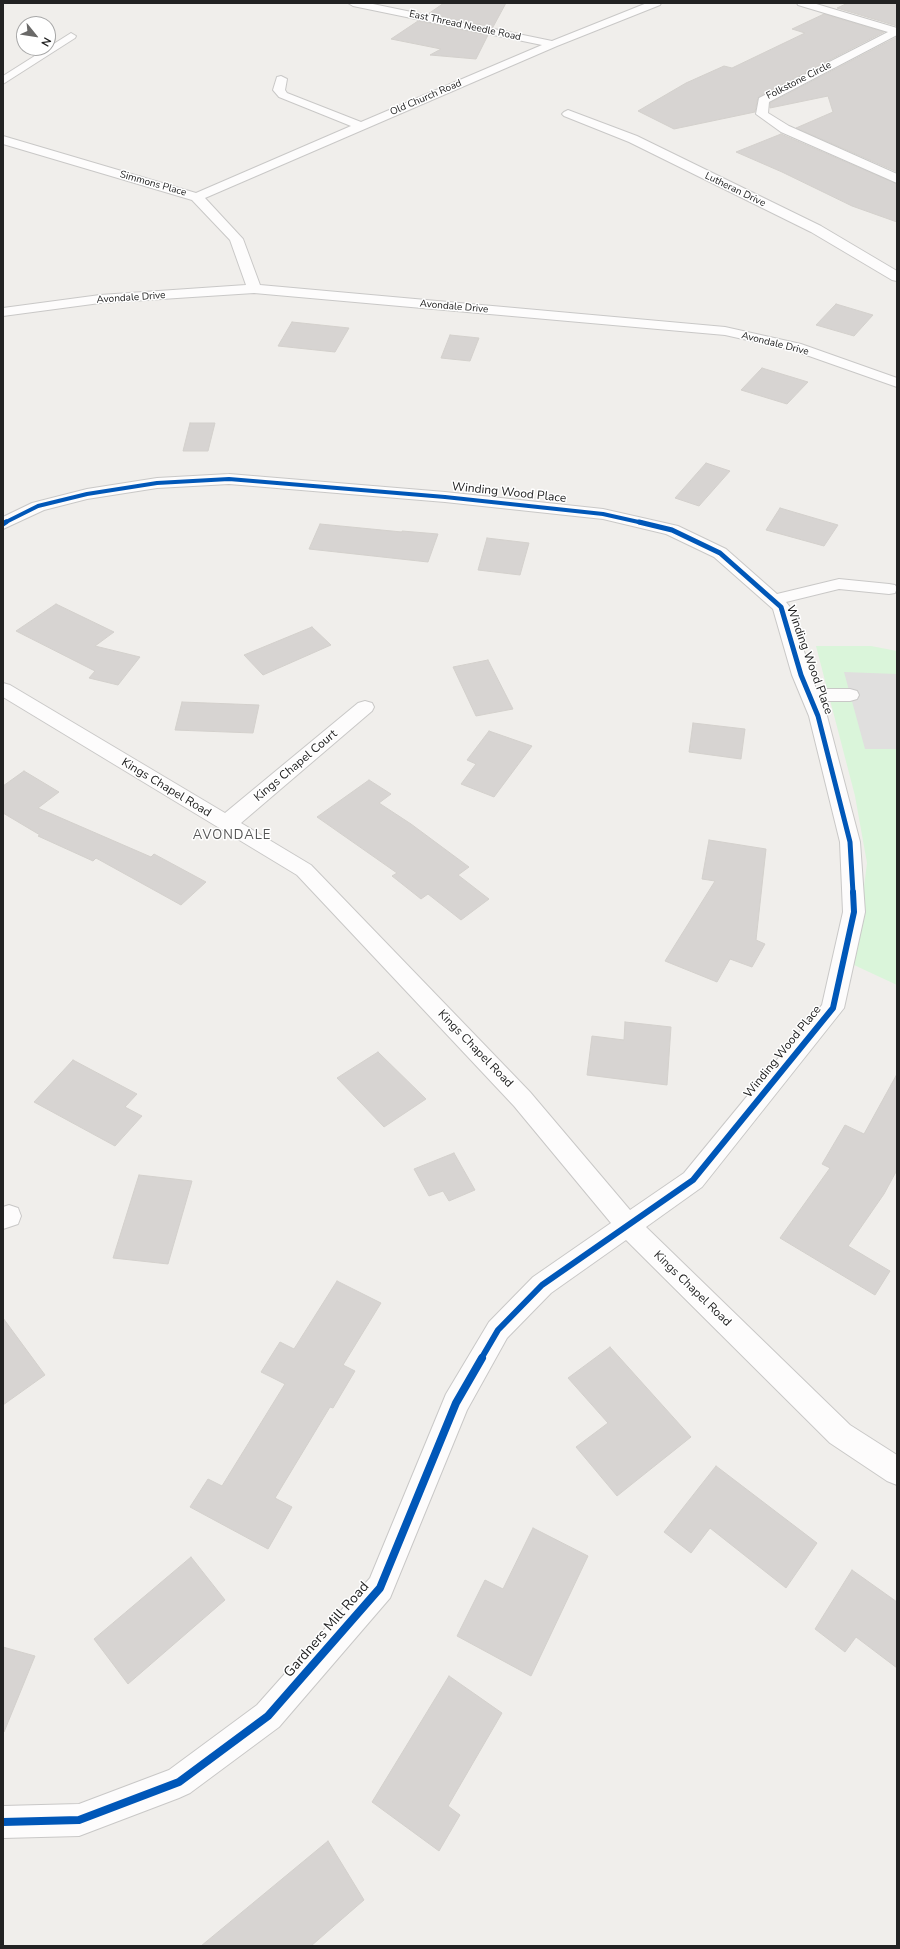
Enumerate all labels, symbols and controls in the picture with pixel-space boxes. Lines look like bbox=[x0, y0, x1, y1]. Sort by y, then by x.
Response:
street label: East Thread Needle Road bbox=[408, 8, 522, 44]
north arrow bbox=[16, 16, 56, 56]
text: N bbox=[37, 34, 55, 49]
street label: Folkstone Circle bbox=[764, 59, 834, 103]
street label: Old Church Road bbox=[388, 77, 464, 119]
street label: Simmons Place bbox=[118, 169, 188, 199]
street label: Lutheran Drive bbox=[703, 170, 767, 210]
street label: Avondale Drive bbox=[96, 290, 166, 306]
street label: Avondale Drive bbox=[419, 298, 489, 316]
street label: Avondale Drive bbox=[740, 330, 810, 358]
street label: Winding Wood Place bbox=[451, 480, 567, 506]
street label: Winding Wood Place bbox=[783, 604, 835, 716]
street label: Kings Chapel Court bbox=[251, 727, 341, 805]
street label: Kings Chapel Road bbox=[119, 756, 213, 820]
district label: AVONDALE bbox=[193, 828, 271, 844]
street label: Winding Wood Place bbox=[741, 1003, 825, 1101]
street label: Kings Chapel Road bbox=[434, 1007, 516, 1091]
street label: Kings Chapel Road bbox=[650, 1248, 734, 1330]
street label: Gardners Mill Road bbox=[281, 1579, 373, 1681]

